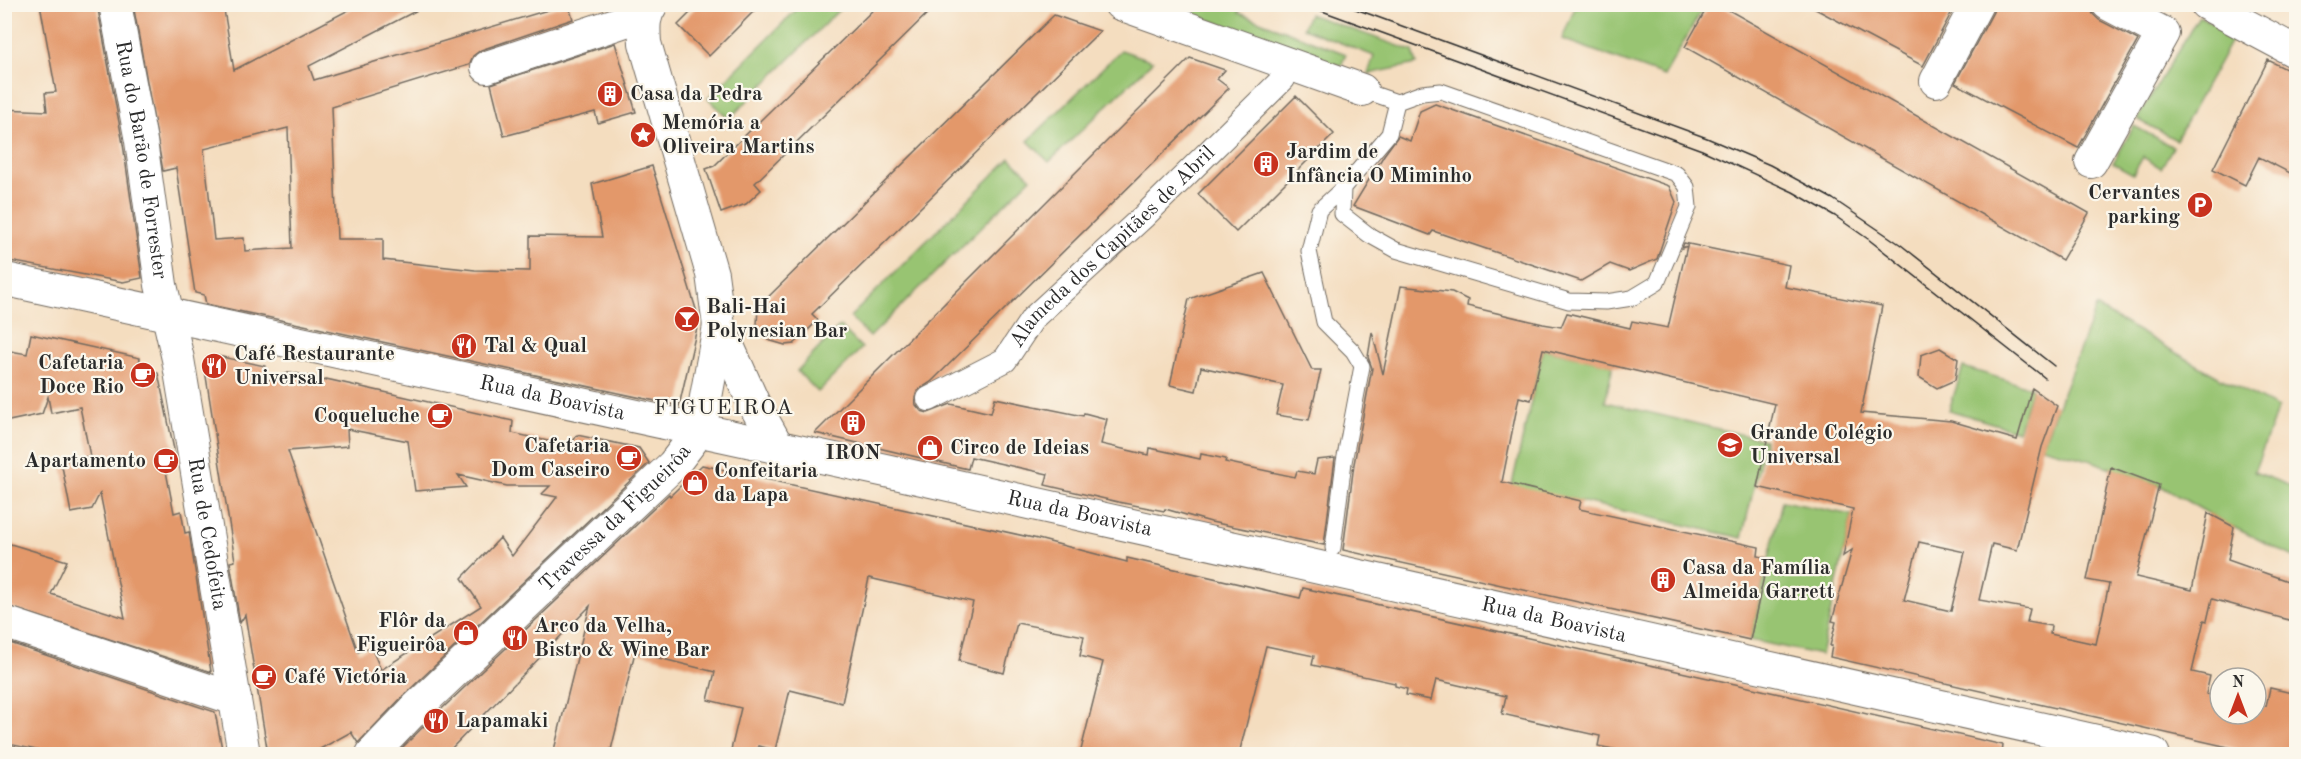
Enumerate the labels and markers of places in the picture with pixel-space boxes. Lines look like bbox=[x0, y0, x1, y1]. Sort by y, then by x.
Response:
building icon: Casa da Pedra bbox=[595, 79, 625, 109]
place label: Casa da Pedra bbox=[630, 84, 763, 105]
place label: Memória a Oliveira Martins bbox=[662, 113, 814, 158]
place icon: Memória a Oliveira Martins bbox=[628, 120, 658, 150]
place label: Jardim de Infância O Miminho bbox=[1286, 142, 1472, 187]
building icon: Jardim de Infância O Miminho bbox=[1251, 149, 1281, 179]
place label: Cervantes parking bbox=[2088, 183, 2180, 228]
parking icon: Cervantes parking bbox=[2185, 190, 2215, 220]
place label: Bali-Hai Polynesian Bar bbox=[706, 297, 847, 342]
bar icon: Bali-Hai Polynesian Bar bbox=[672, 304, 702, 334]
restaurant icon: Tal & Qual bbox=[449, 331, 479, 361]
place label: Tal & Qual bbox=[484, 336, 587, 357]
place label: Café Restaurante Universal bbox=[234, 344, 395, 389]
restaurant icon: Café Restaurante Universal bbox=[199, 351, 229, 381]
place label: Cafetaria Doce Rio bbox=[38, 353, 124, 398]
cafe icon: Cafetaria Doce Rio bbox=[128, 360, 158, 390]
cafe icon: Coqueluche bbox=[425, 401, 455, 431]
place label: Coqueluche bbox=[314, 406, 420, 427]
building icon: IRON bbox=[838, 408, 868, 438]
place label: Grande Colégio Universal bbox=[1750, 423, 1893, 468]
school or university icon: Grande Colégio Universal bbox=[1715, 430, 1745, 460]
shop icon: Circo de Ideias bbox=[915, 433, 945, 463]
place label: Cafetaria Dom Caseiro bbox=[491, 436, 610, 481]
place label: Circo de Ideias bbox=[950, 438, 1089, 459]
cafe icon: Cafetaria Dom Caseiro bbox=[614, 443, 644, 473]
place label: IRON bbox=[825, 443, 881, 464]
cafe icon: Apartamento bbox=[151, 446, 181, 476]
place label: Apartamento bbox=[24, 451, 146, 472]
place label: Confeitaria da Lapa bbox=[714, 461, 818, 506]
shop icon: Confeitaria da Lapa bbox=[680, 468, 710, 498]
place label: Casa da Família Almeida Garrett bbox=[1682, 558, 1835, 603]
building icon: Casa da Família Almeida Garrett bbox=[1648, 565, 1678, 595]
place label: Flôr da Figueirôa bbox=[356, 611, 446, 656]
place label: Arco da Velha, Bistro & Wine Bar bbox=[534, 616, 709, 661]
shop icon: Flôr da Figueirôa bbox=[451, 618, 481, 648]
restaurant icon: Arco da Velha, Bistro & Wine Bar bbox=[500, 623, 530, 653]
cafe icon: Café Victória bbox=[249, 662, 279, 692]
place label: Café Victória bbox=[284, 667, 407, 688]
restaurant icon: Lapamaki bbox=[421, 706, 451, 736]
place label: Lapamaki bbox=[456, 711, 548, 732]

